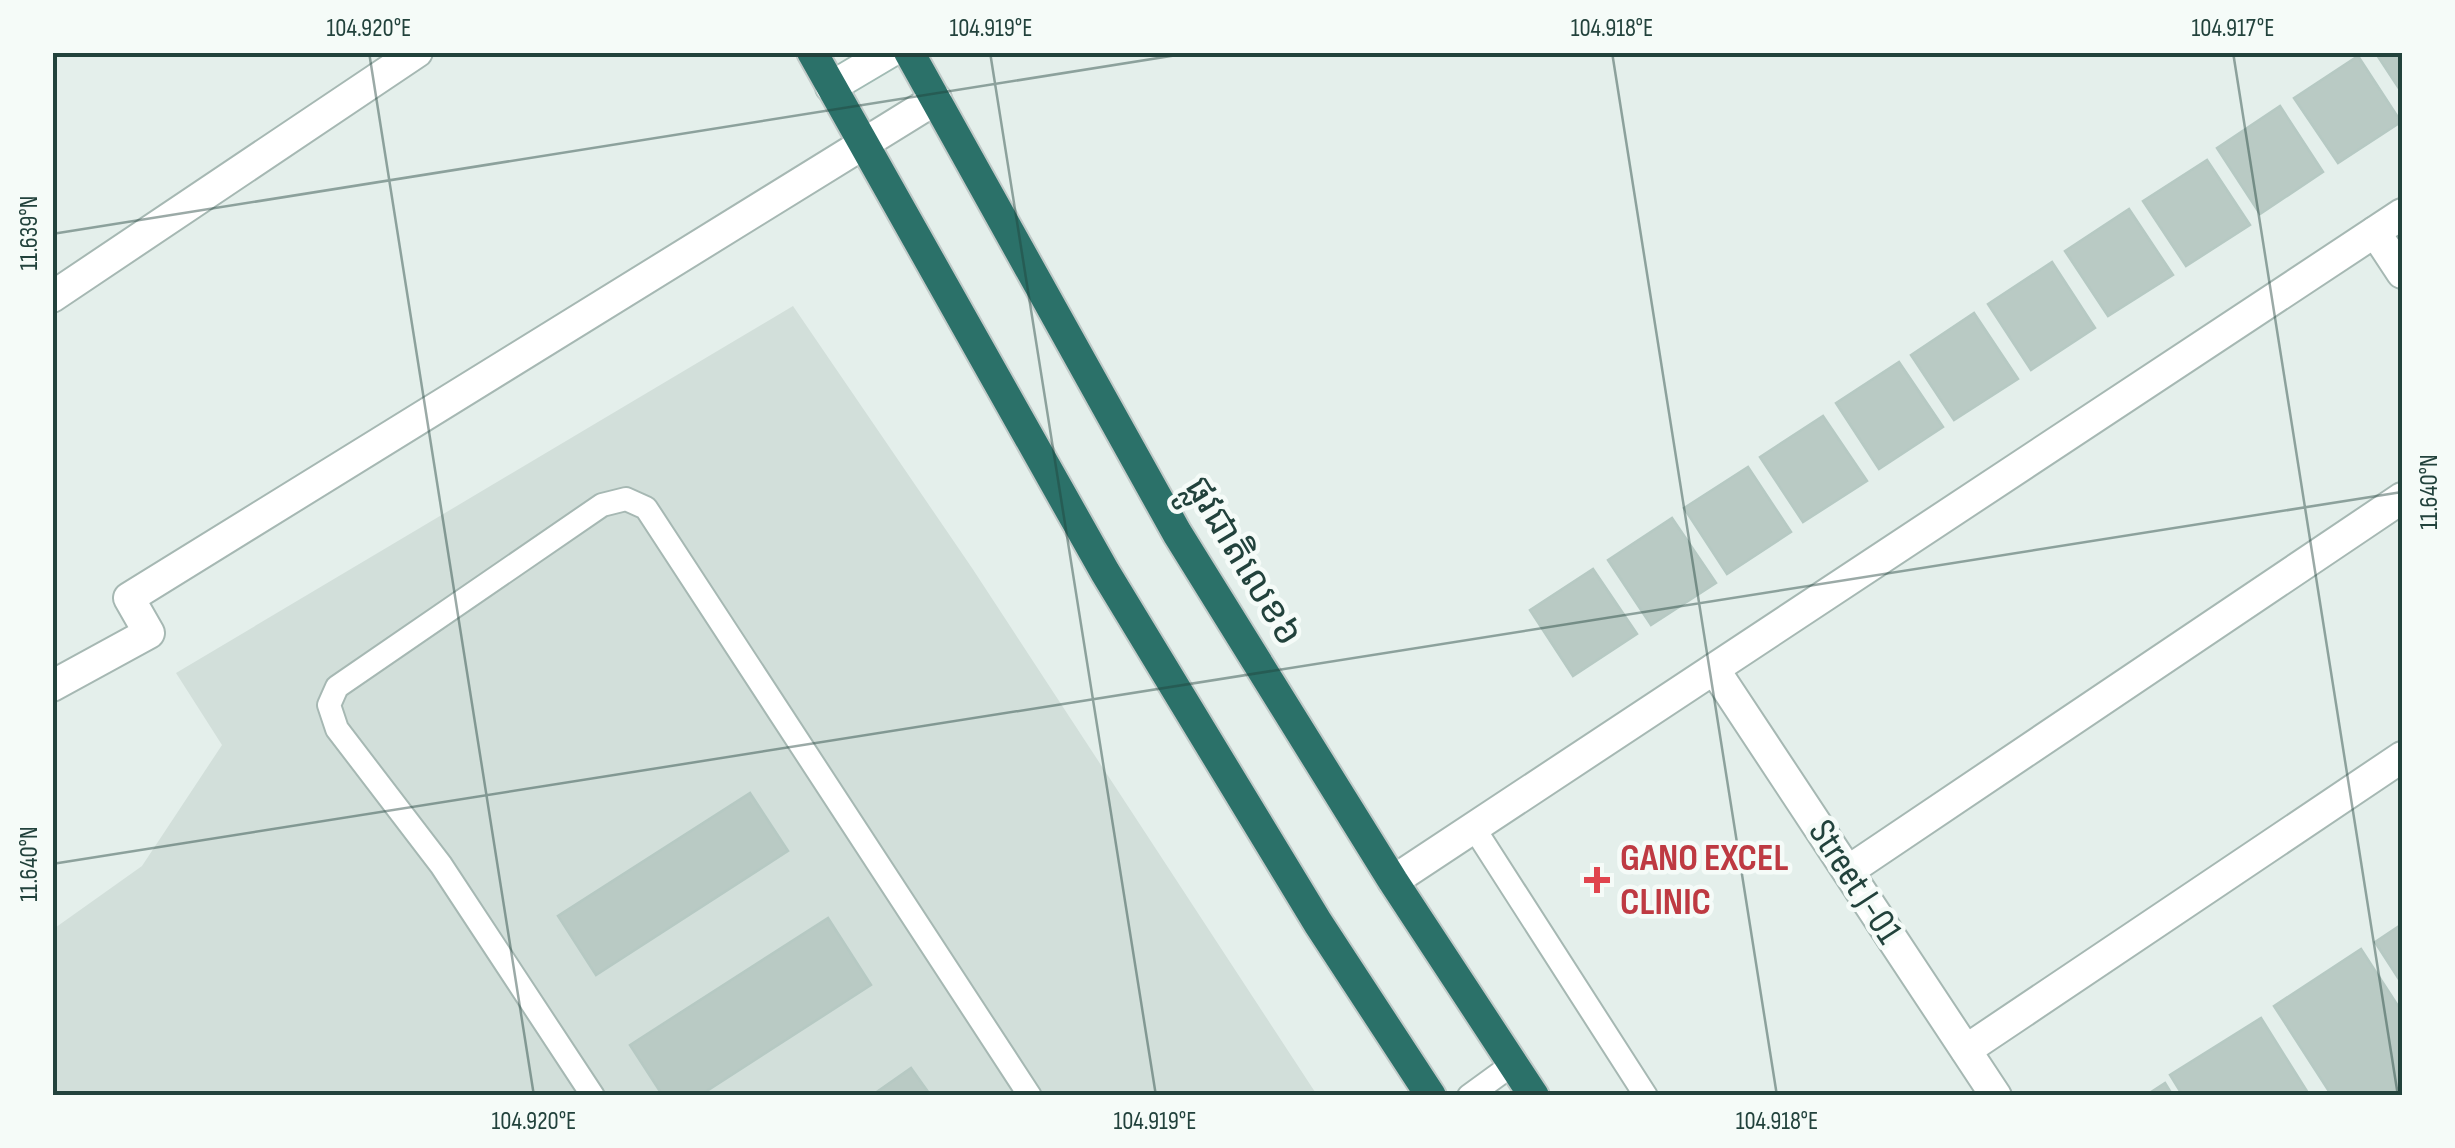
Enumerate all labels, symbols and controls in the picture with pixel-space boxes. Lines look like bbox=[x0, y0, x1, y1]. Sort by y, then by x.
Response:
text: 104.920°E bbox=[327, 13, 411, 44]
text: 104.919°E bbox=[949, 13, 1033, 44]
text: 104.918°E bbox=[1571, 13, 1653, 44]
text: 104.917°E bbox=[2192, 13, 2274, 44]
text: 11.639°N bbox=[14, 195, 45, 271]
text: 11.640°N bbox=[2414, 454, 2445, 530]
street label: ផ្លូវជាតិលេខ៦ bbox=[1167, 468, 1311, 659]
street label: Street J-01 bbox=[1798, 812, 1912, 952]
text: 11.640°N bbox=[14, 826, 45, 902]
place label: GANO EXCEL CLINIC bbox=[1620, 836, 1789, 925]
marker: GANO EXCEL CLINIC bbox=[1584, 867, 1610, 893]
text: 104.920°E bbox=[492, 1106, 576, 1137]
text: 104.919°E bbox=[1113, 1106, 1197, 1137]
text: 104.918°E bbox=[1736, 1106, 1818, 1137]

